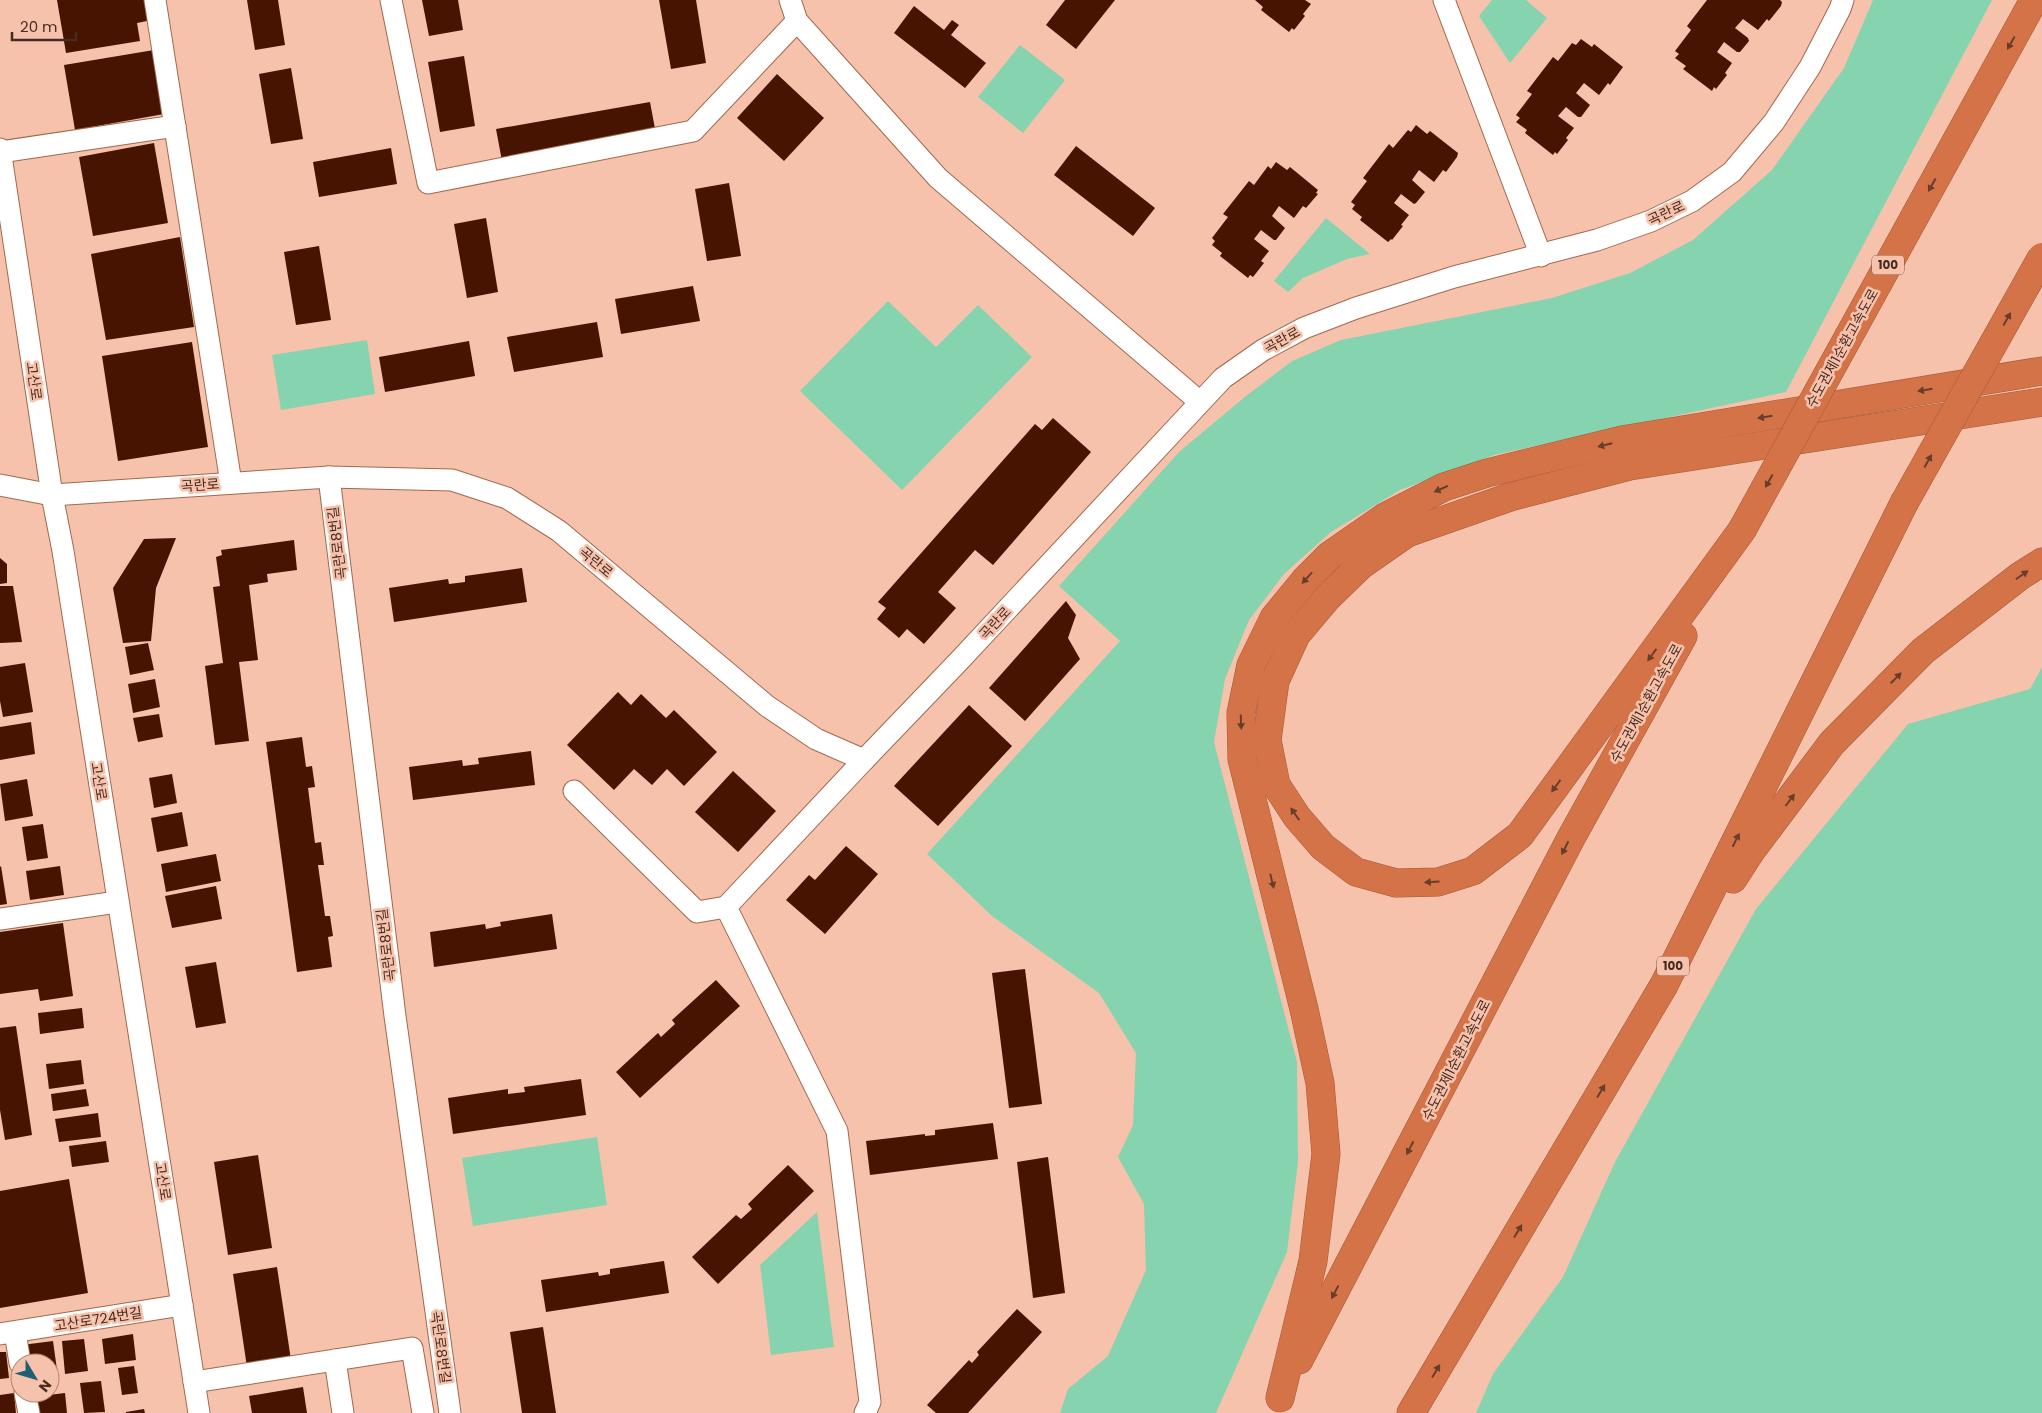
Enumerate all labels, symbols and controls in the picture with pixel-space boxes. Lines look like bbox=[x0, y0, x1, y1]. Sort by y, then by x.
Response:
scale bar bbox=[12, 10, 76, 42]
text: 20 m bbox=[20, 16, 58, 37]
one-way arrow bbox=[2006, 36, 2015, 49]
one-way arrow bbox=[1928, 178, 1936, 192]
street label: 곡란로 bbox=[1644, 196, 1688, 230]
road number: 100 bbox=[1872, 256, 1904, 274]
street label: 수도권제1순환고속도로 bbox=[1801, 285, 1883, 411]
one-way arrow bbox=[2003, 312, 2012, 325]
street label: 곡란로 bbox=[1260, 322, 1304, 358]
street label: 고산로 bbox=[21, 360, 47, 402]
one-way arrow bbox=[1916, 386, 1932, 394]
one-way arrow bbox=[1756, 413, 1772, 421]
one-way arrow bbox=[1597, 441, 1612, 449]
one-way arrow bbox=[1924, 453, 1932, 468]
one-way arrow bbox=[1765, 473, 1773, 488]
street label: 곡란로 bbox=[180, 474, 220, 496]
one-way arrow bbox=[1434, 485, 1448, 493]
street label: 곡란로8번길 bbox=[323, 505, 351, 581]
street label: 곡란로 bbox=[575, 542, 617, 582]
one-way arrow bbox=[2015, 570, 2029, 580]
one-way arrow bbox=[1301, 572, 1313, 584]
street label: 곡란로 bbox=[975, 602, 1016, 644]
street label: 수도권제1순환고속도로 bbox=[1605, 640, 1687, 766]
one-way arrow bbox=[1646, 648, 1657, 661]
one-way arrow bbox=[1890, 672, 1902, 684]
one-way arrow bbox=[1237, 715, 1245, 731]
street label: 고산로 bbox=[86, 760, 112, 802]
one-way arrow bbox=[1551, 779, 1561, 793]
one-way arrow bbox=[1784, 794, 1795, 807]
one-way arrow bbox=[1290, 807, 1300, 820]
one-way arrow bbox=[1732, 833, 1740, 847]
one-way arrow bbox=[1561, 841, 1569, 856]
one-way arrow bbox=[1269, 874, 1277, 889]
one-way arrow bbox=[1424, 878, 1440, 886]
street label: 곡란로8번길 bbox=[372, 907, 400, 983]
road number: 100 bbox=[1657, 956, 1689, 976]
street label: 수도권제1순환고속도로 bbox=[1417, 996, 1495, 1124]
one-way arrow bbox=[1597, 1085, 1606, 1098]
one-way arrow bbox=[1406, 1141, 1414, 1155]
street label: 고산로 bbox=[150, 1160, 176, 1202]
one-way arrow bbox=[1514, 1225, 1523, 1238]
one-way arrow bbox=[1331, 1285, 1339, 1299]
street label: 고산로724번길 bbox=[53, 1302, 143, 1336]
street label: 곡란로8번길 bbox=[426, 1309, 456, 1385]
north arrow bbox=[10, 1353, 60, 1403]
one-way arrow bbox=[1431, 1364, 1440, 1378]
text: N bbox=[34, 1376, 56, 1396]

